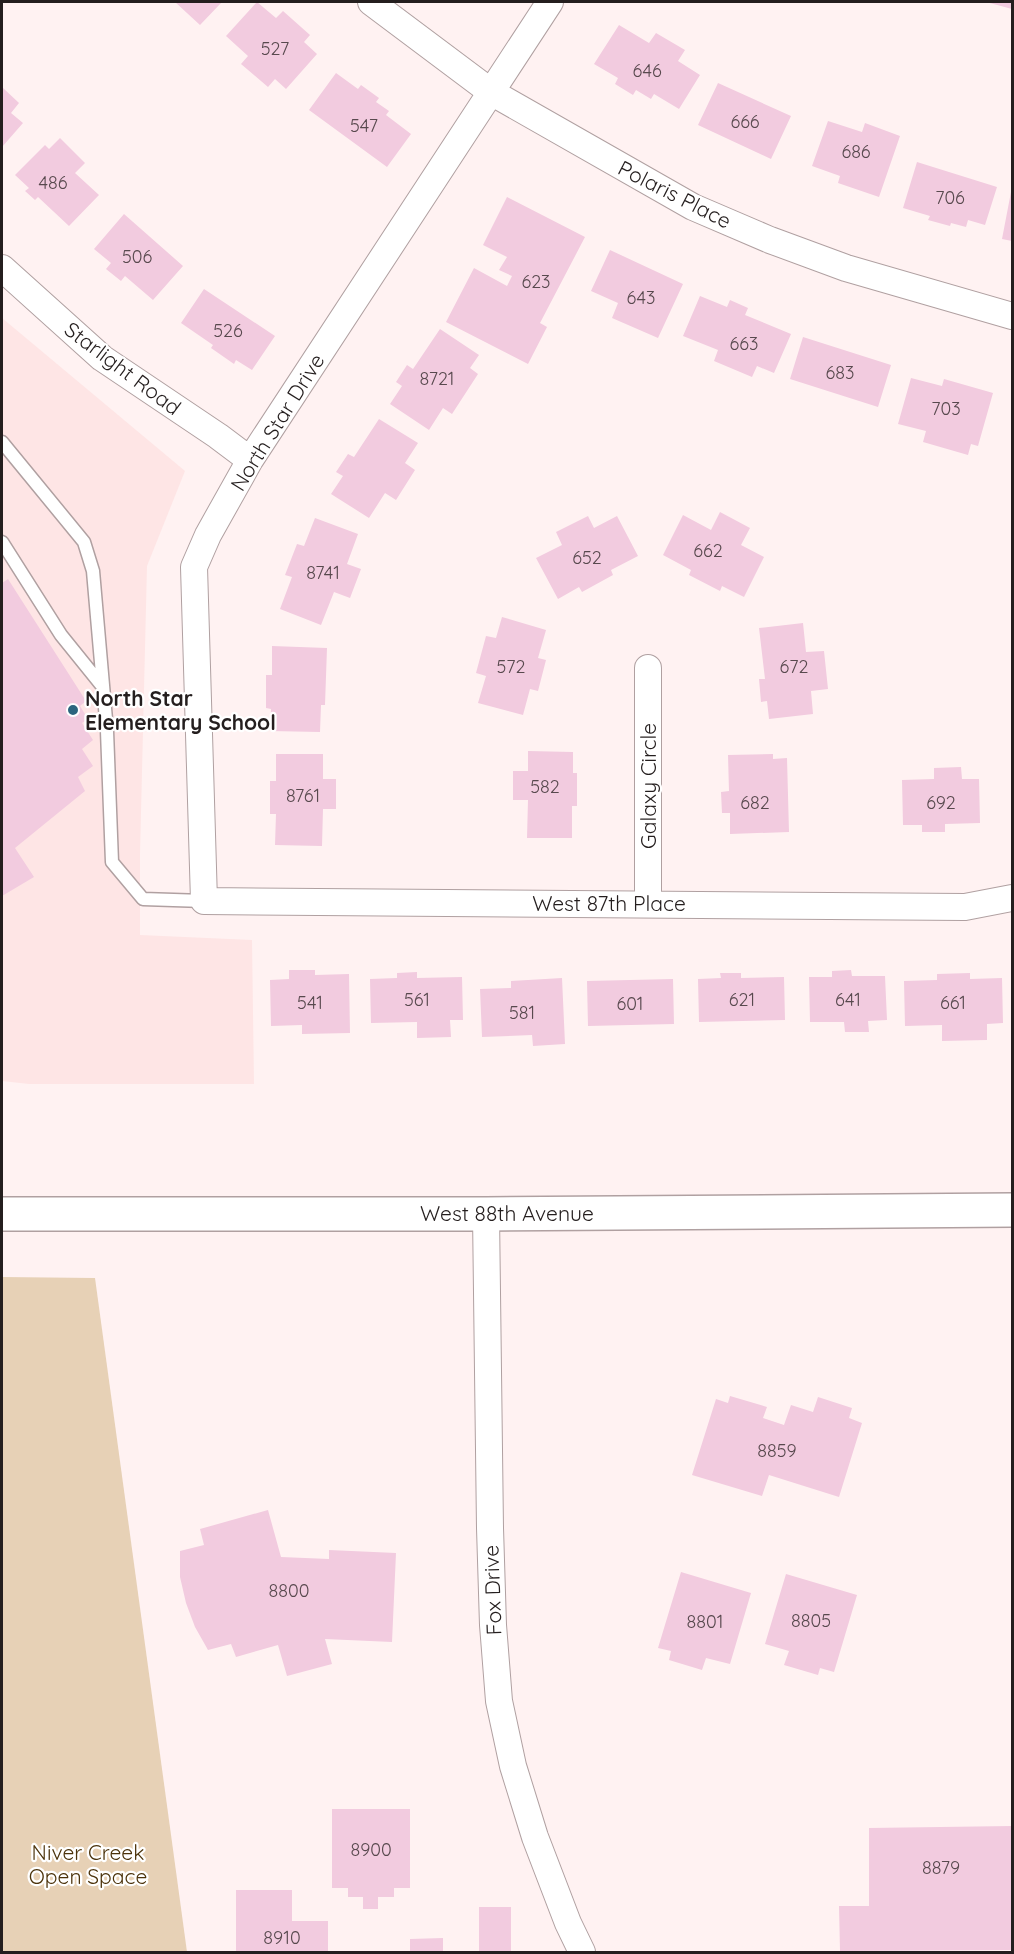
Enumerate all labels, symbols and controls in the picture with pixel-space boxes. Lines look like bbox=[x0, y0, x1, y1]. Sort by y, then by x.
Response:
house number: 527 bbox=[261, 37, 289, 60]
house number: 646 bbox=[632, 59, 662, 82]
house number: 666 bbox=[730, 110, 760, 133]
house number: 547 bbox=[350, 114, 378, 137]
house number: 686 bbox=[841, 140, 871, 163]
street label: Polaris Place bbox=[614, 154, 736, 234]
house number: 486 bbox=[39, 171, 68, 194]
house number: 706 bbox=[935, 186, 965, 209]
house number: 506 bbox=[122, 245, 152, 268]
house number: 623 bbox=[521, 270, 551, 293]
house number: 643 bbox=[627, 286, 655, 309]
street label: Starlight Road bbox=[60, 316, 186, 420]
house number: 526 bbox=[213, 319, 243, 342]
house number: 663 bbox=[730, 332, 758, 355]
street label: North Star Drive bbox=[224, 349, 330, 495]
house number: 683 bbox=[826, 361, 854, 384]
house number: 8721 bbox=[419, 367, 455, 390]
house number: 703 bbox=[931, 397, 961, 420]
house number: 662 bbox=[693, 539, 723, 562]
house number: 652 bbox=[572, 546, 602, 569]
house number: 8741 bbox=[306, 561, 340, 584]
house number: 572 bbox=[496, 655, 526, 678]
house number: 672 bbox=[780, 655, 808, 678]
place label: North Star Elementary School bbox=[85, 685, 276, 735]
marker: North Star Elementary School bbox=[66, 703, 80, 717]
street label: Galaxy Circle bbox=[635, 723, 661, 849]
house number: 582 bbox=[530, 775, 560, 798]
house number: 8761 bbox=[286, 784, 320, 807]
house number: 682 bbox=[740, 791, 770, 814]
house number: 692 bbox=[926, 791, 956, 814]
street label: West 87th Place bbox=[532, 890, 686, 916]
house number: 561 bbox=[404, 988, 430, 1011]
house number: 621 bbox=[729, 988, 755, 1011]
house number: 641 bbox=[835, 988, 861, 1011]
house number: 541 bbox=[297, 991, 323, 1014]
house number: 661 bbox=[940, 991, 966, 1014]
house number: 601 bbox=[616, 992, 644, 1015]
house number: 581 bbox=[509, 1001, 535, 1024]
street label: West 88th Avenue bbox=[420, 1200, 594, 1226]
house number: 8859 bbox=[757, 1439, 797, 1462]
street label: Fox Drive bbox=[477, 1544, 507, 1636]
house number: 8800 bbox=[269, 1579, 309, 1602]
house number: 8805 bbox=[791, 1609, 831, 1632]
house number: 8801 bbox=[687, 1610, 723, 1633]
house number: 8900 bbox=[350, 1838, 392, 1861]
park label: Niver Creek Open Space bbox=[29, 1839, 147, 1889]
house number: 8879 bbox=[922, 1856, 960, 1879]
house number: 8910 bbox=[263, 1926, 301, 1949]

